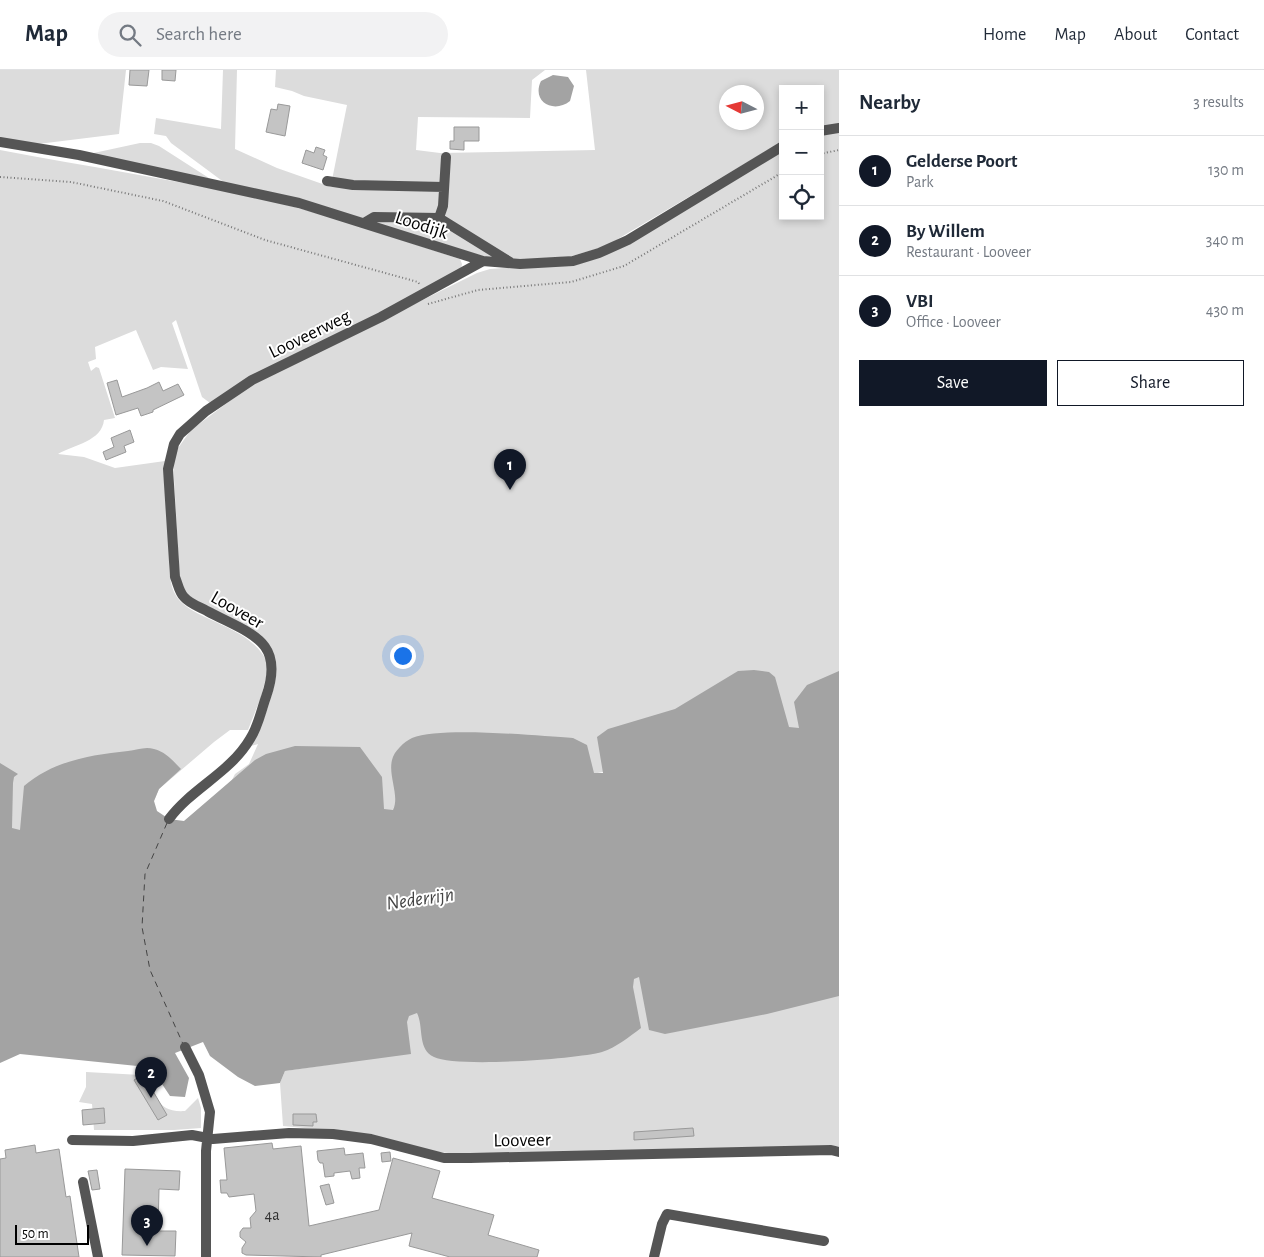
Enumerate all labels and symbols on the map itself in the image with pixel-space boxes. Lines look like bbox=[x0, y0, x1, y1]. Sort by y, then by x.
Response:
north arrow bbox=[719, 85, 764, 130]
street label: Loodijk bbox=[393, 208, 451, 243]
street label: Looveerweg bbox=[266, 306, 354, 362]
pin: 1 bbox=[494, 449, 526, 490]
street label: Looveer bbox=[208, 588, 267, 633]
your location bbox=[390, 643, 416, 669]
water label: Nederrijn bbox=[385, 884, 455, 914]
pin: 2 bbox=[135, 1057, 167, 1098]
street label: Looveer bbox=[493, 1130, 551, 1150]
pin: 3 bbox=[131, 1205, 163, 1246]
house number: 4a bbox=[264, 1207, 280, 1223]
scale bar bbox=[15, 1222, 89, 1245]

